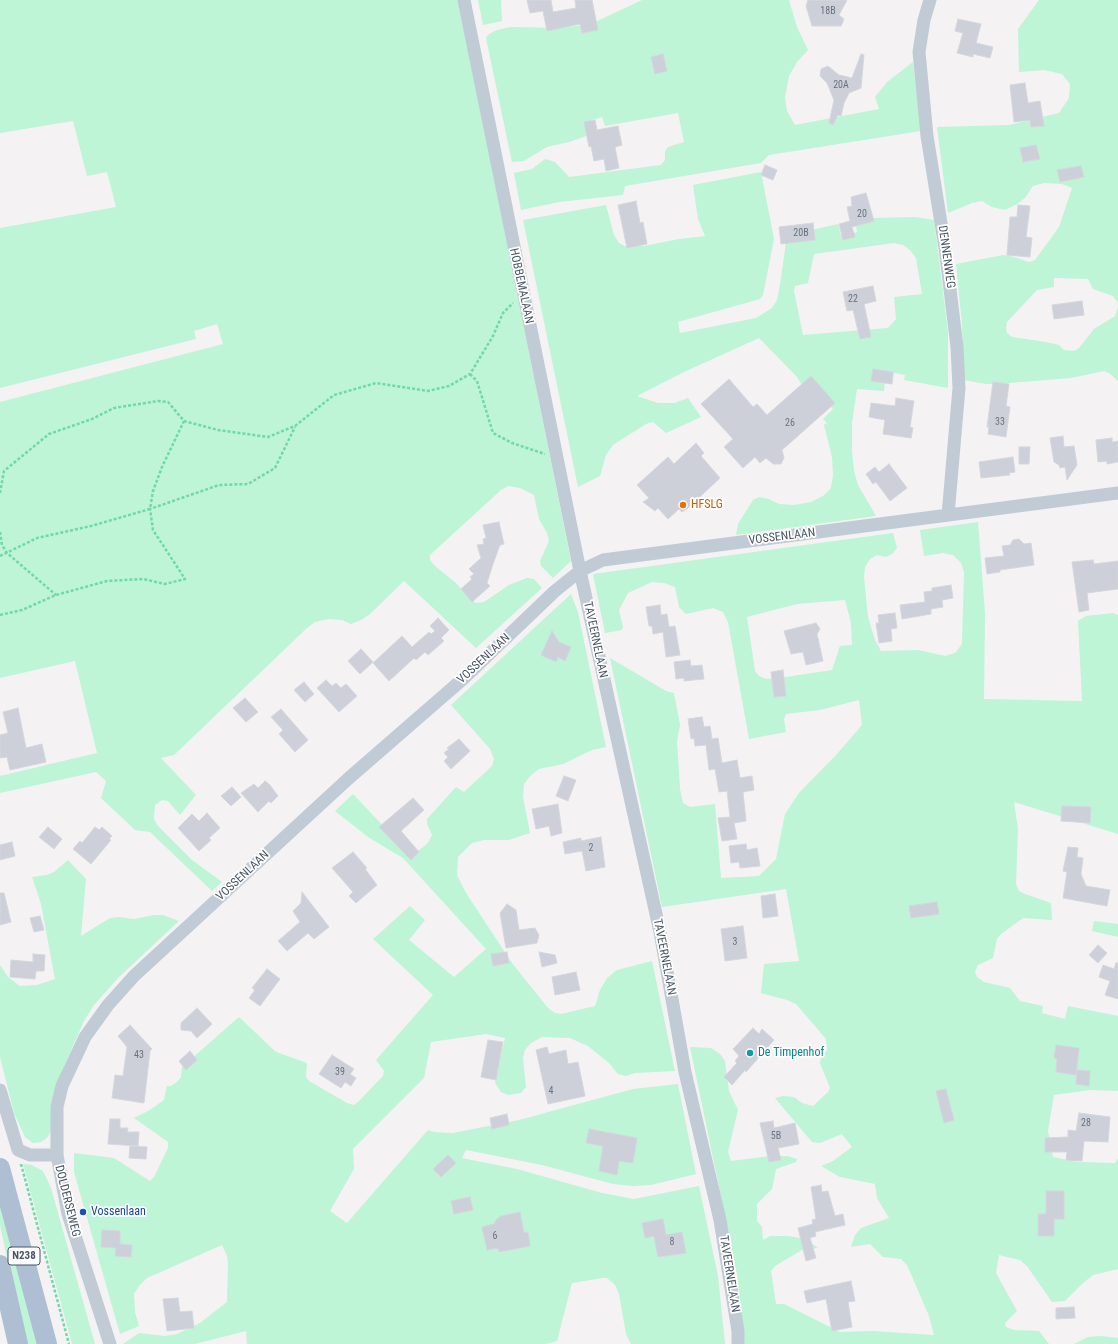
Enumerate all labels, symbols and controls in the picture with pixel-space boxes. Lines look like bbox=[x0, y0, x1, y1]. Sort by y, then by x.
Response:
house number: 18B bbox=[820, 5, 836, 17]
house number: 20A bbox=[833, 79, 849, 91]
house number: 20 bbox=[857, 208, 867, 220]
street label: DENNENWEG bbox=[934, 225, 958, 289]
house number: 20B bbox=[793, 227, 809, 239]
street label: HOBBEMALAAN bbox=[506, 247, 536, 325]
house number: 22 bbox=[848, 293, 858, 305]
house number: 33 bbox=[995, 416, 1005, 428]
house number: 26 bbox=[785, 417, 795, 429]
place label: HFSLG bbox=[691, 498, 723, 512]
marker: HFSLG bbox=[678, 500, 688, 510]
street label: VOSSENLAAN bbox=[748, 526, 816, 548]
street label: TAVEERNELAAN bbox=[580, 600, 610, 680]
street label: VOSSENLAAN bbox=[455, 631, 513, 687]
house number: 2 bbox=[589, 842, 593, 854]
street label: VOSSENLAAN bbox=[214, 848, 272, 904]
street label: TAVEERNELAAN bbox=[650, 917, 678, 997]
house number: 3 bbox=[733, 936, 737, 948]
place label: De Timpenhof bbox=[758, 1046, 824, 1060]
marker: De Timpenhof bbox=[745, 1048, 755, 1058]
house number: 43 bbox=[134, 1049, 144, 1061]
house number: 39 bbox=[335, 1066, 345, 1078]
house number: 4 bbox=[549, 1085, 553, 1097]
house number: 28 bbox=[1081, 1117, 1091, 1129]
house number: 5B bbox=[771, 1130, 781, 1142]
street label: DOLDERSEWEG bbox=[51, 1164, 83, 1238]
place label: Vossenlaan bbox=[91, 1205, 146, 1219]
marker: Vossenlaan bbox=[78, 1207, 88, 1217]
house number: 6 bbox=[493, 1230, 497, 1242]
street label: TAVEERNELAAN bbox=[716, 1234, 742, 1314]
house number: 8 bbox=[670, 1236, 674, 1248]
road number: N238 bbox=[8, 1247, 40, 1265]

